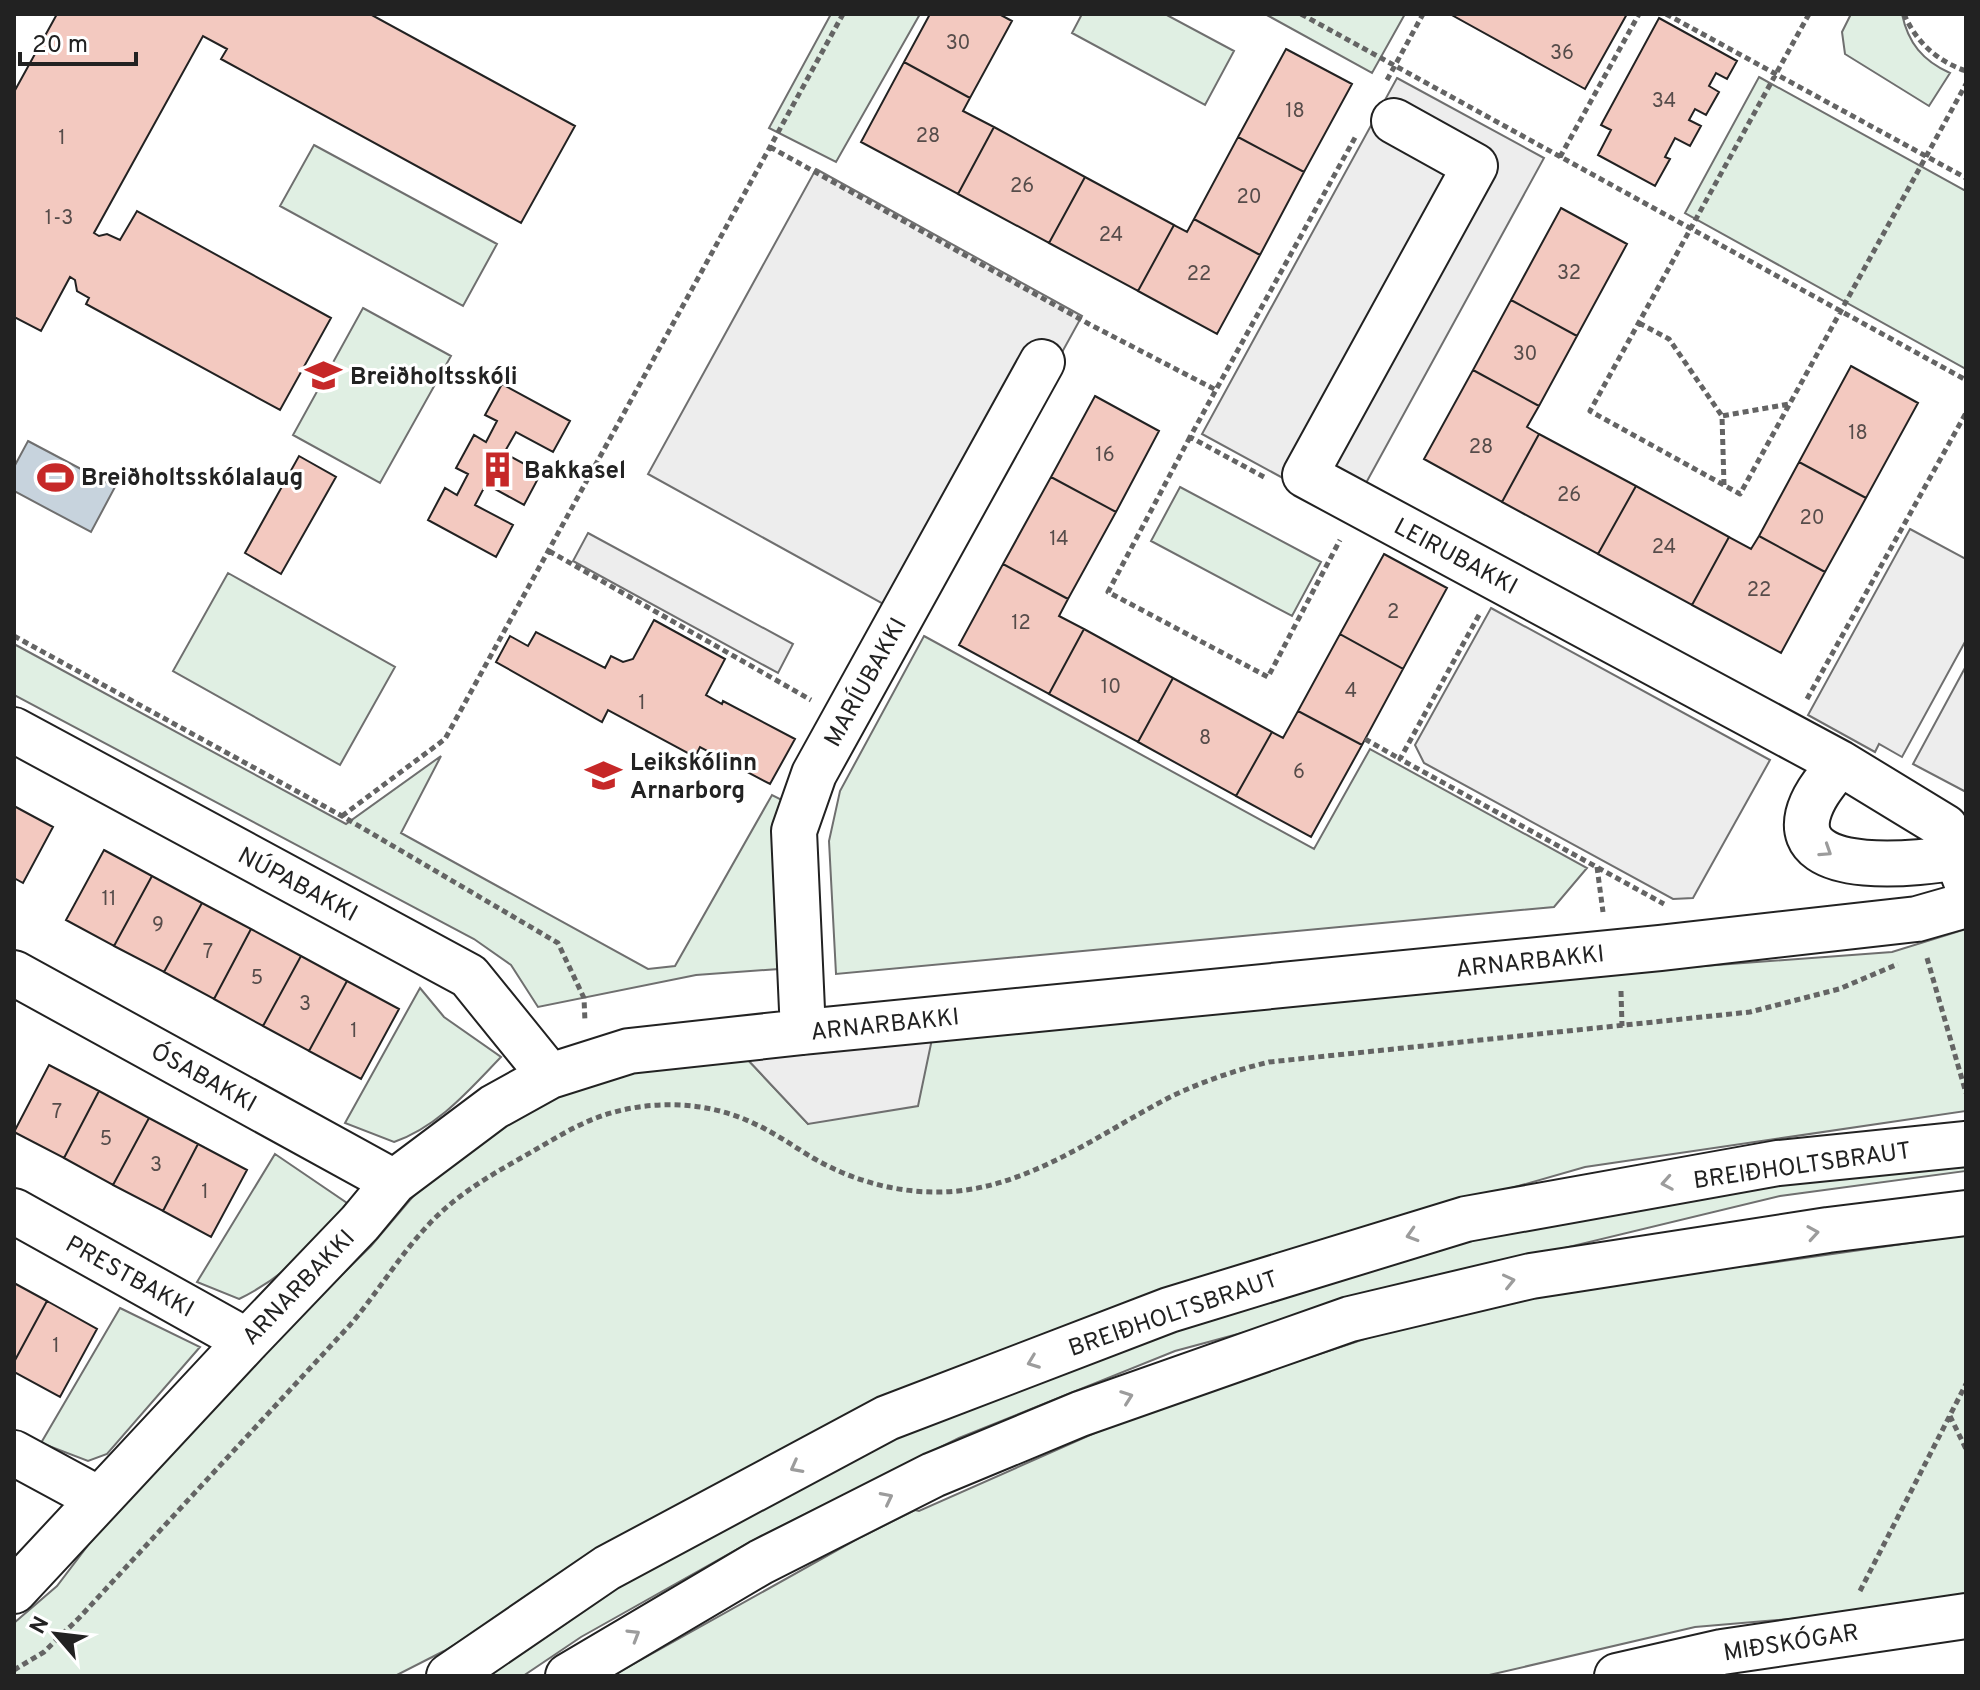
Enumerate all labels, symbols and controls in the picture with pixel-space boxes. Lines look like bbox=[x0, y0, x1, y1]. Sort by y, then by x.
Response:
scale bar bbox=[20, 16, 136, 66]
text: 20 m bbox=[32, 31, 88, 61]
house number: 30 bbox=[946, 31, 970, 57]
house number: 36 bbox=[1550, 41, 1574, 67]
house number: 34 bbox=[1652, 89, 1676, 115]
house number: 18 bbox=[1285, 99, 1305, 125]
house number: 28 bbox=[916, 124, 940, 150]
house number: 1 bbox=[58, 126, 66, 152]
house number: 26 bbox=[1010, 174, 1034, 200]
house number: 20 bbox=[1236, 185, 1262, 211]
house number: 1-3 bbox=[45, 206, 73, 232]
house number: 24 bbox=[1099, 223, 1123, 249]
house number: 32 bbox=[1557, 261, 1581, 287]
house number: 22 bbox=[1187, 262, 1211, 288]
house number: 30 bbox=[1513, 342, 1537, 368]
school or university icon: Breiðholtsskóli bbox=[305, 357, 343, 395]
place label: Breiðholtsskóli bbox=[350, 363, 518, 393]
house number: 18 bbox=[1848, 421, 1868, 447]
house number: 28 bbox=[1469, 435, 1493, 461]
house number: 16 bbox=[1095, 443, 1115, 469]
building icon: Bakkasel bbox=[479, 451, 517, 489]
place label: Bakkasel bbox=[524, 457, 626, 487]
sports icon: Breiðholtsskólalaug bbox=[36, 458, 74, 496]
place label: Breiðholtsskólalaug bbox=[81, 464, 303, 494]
house number: 26 bbox=[1557, 483, 1581, 509]
house number: 20 bbox=[1799, 506, 1825, 532]
street label: LEIRUBAKKI bbox=[1388, 513, 1522, 603]
house number: 14 bbox=[1049, 527, 1069, 553]
house number: 24 bbox=[1652, 535, 1676, 561]
house number: 22 bbox=[1747, 578, 1771, 604]
house number: 2 bbox=[1387, 600, 1399, 626]
house number: 12 bbox=[1011, 611, 1031, 637]
street label: MARÍUBAKKI bbox=[817, 612, 915, 753]
house number: 10 bbox=[1101, 675, 1121, 701]
house number: 4 bbox=[1345, 679, 1357, 705]
house number: 1 bbox=[638, 691, 646, 717]
house number: 8 bbox=[1199, 726, 1211, 752]
place label: Leikskólinn Arnarborg bbox=[630, 749, 757, 807]
school or university icon: Leikskólinn Arnarborg bbox=[585, 757, 623, 795]
house number: 6 bbox=[1293, 760, 1305, 786]
street label: NÚPABAKKI bbox=[232, 840, 363, 930]
one-way arrow bbox=[1817, 841, 1831, 856]
house number: 11 bbox=[102, 887, 116, 913]
house number: 9 bbox=[152, 913, 164, 939]
house number: 7 bbox=[203, 940, 213, 966]
street label: ARNARBAKKI bbox=[1454, 940, 1606, 986]
house number: 5 bbox=[251, 966, 263, 992]
house number: 3 bbox=[299, 992, 311, 1018]
street label: ARNARBAKKI bbox=[809, 1003, 961, 1049]
house number: 1 bbox=[350, 1019, 358, 1045]
street label: ÓSABAKKI bbox=[145, 1036, 262, 1120]
house number: 7 bbox=[52, 1100, 62, 1126]
house number: 5 bbox=[100, 1127, 112, 1153]
street label: BREIÐHOLTSBRAUT bbox=[1692, 1137, 1913, 1197]
house number: 3 bbox=[150, 1153, 162, 1179]
one-way arrow bbox=[1660, 1174, 1674, 1191]
house number: 1 bbox=[201, 1180, 209, 1206]
street label: ARNARBAKKI bbox=[237, 1224, 362, 1353]
one-way arrow bbox=[1806, 1225, 1819, 1242]
one-way arrow bbox=[1406, 1226, 1420, 1242]
street label: PRESTBAKKI bbox=[60, 1230, 199, 1325]
street label: BREIÐHOLTSBRAUT bbox=[1065, 1265, 1282, 1365]
one-way arrow bbox=[1502, 1273, 1515, 1290]
house number: 1 bbox=[52, 1334, 60, 1360]
one-way arrow bbox=[1027, 1352, 1041, 1369]
one-way arrow bbox=[1119, 1390, 1133, 1407]
one-way arrow bbox=[790, 1457, 805, 1473]
one-way arrow bbox=[879, 1493, 894, 1508]
north arrow bbox=[16, 1594, 96, 1674]
text: N bbox=[25, 1612, 56, 1639]
street label: MIÐSKÓGAR bbox=[1721, 1616, 1861, 1670]
one-way arrow bbox=[625, 1629, 640, 1645]

